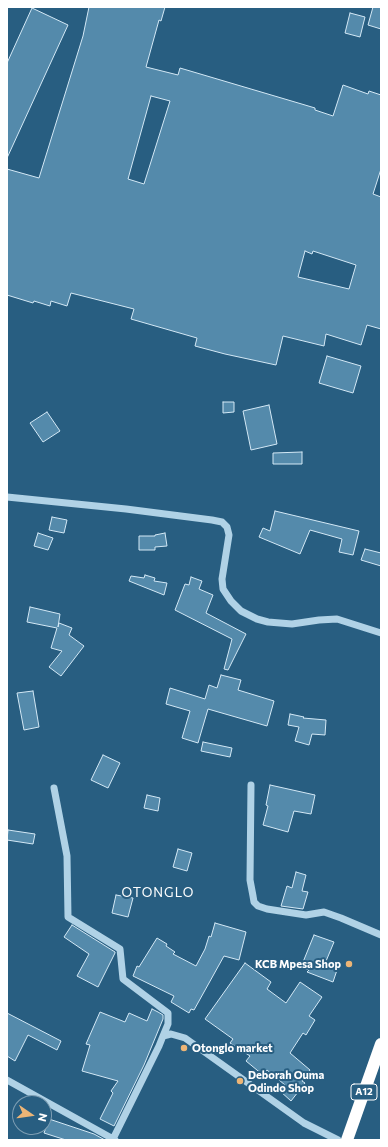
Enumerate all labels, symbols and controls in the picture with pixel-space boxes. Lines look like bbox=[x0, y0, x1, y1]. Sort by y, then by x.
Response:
district label: OTONGLO bbox=[122, 885, 194, 901]
place label: KCB Mpesa Shop bbox=[255, 957, 341, 971]
marker: KCB Mpesa Shop bbox=[344, 959, 354, 969]
place label: Otonglo market bbox=[192, 1041, 273, 1055]
marker: Otonglo market bbox=[179, 1043, 189, 1053]
place label: Deborah Ouma Odindo Shop bbox=[248, 1068, 324, 1094]
marker: Deborah Ouma Odindo Shop bbox=[235, 1076, 245, 1086]
road number: A12 bbox=[351, 1084, 377, 1100]
north arrow bbox=[12, 1095, 52, 1135]
text: N bbox=[36, 1112, 50, 1123]

